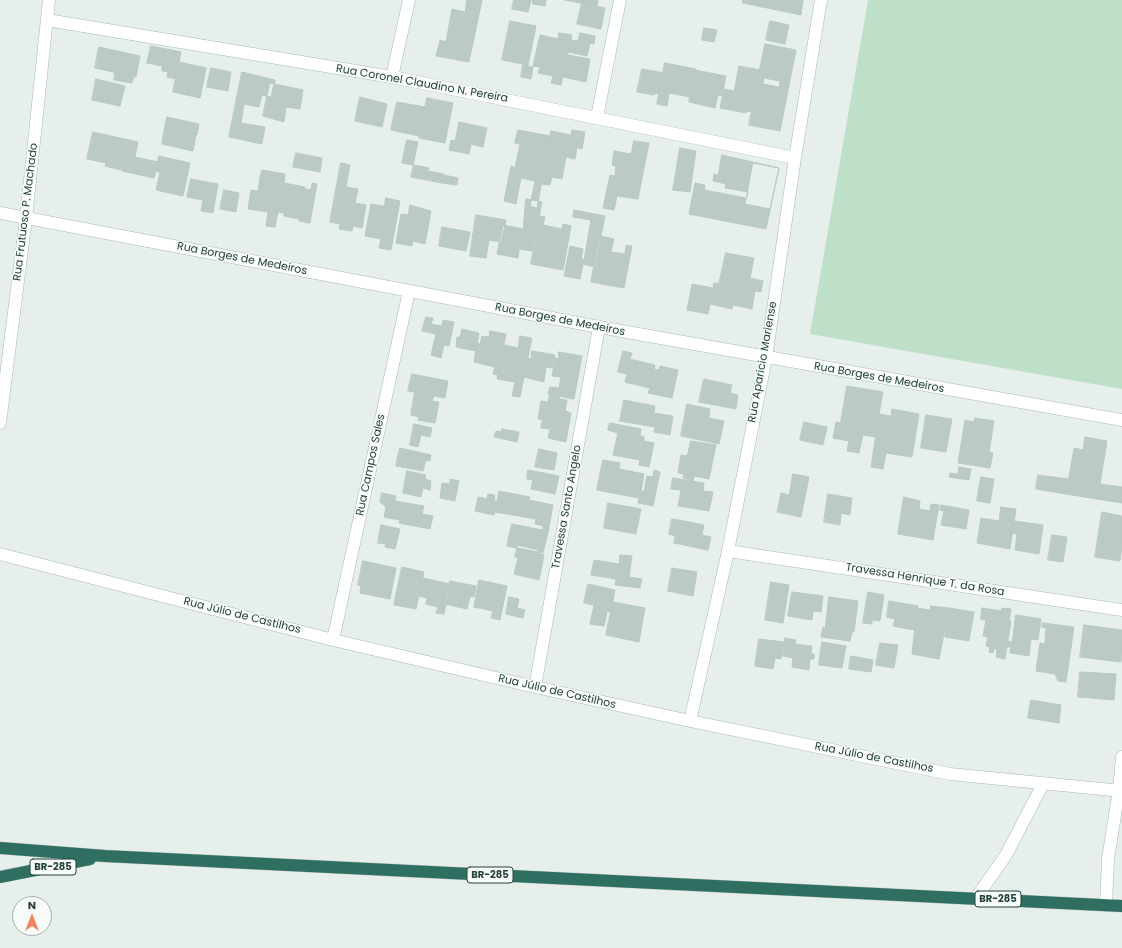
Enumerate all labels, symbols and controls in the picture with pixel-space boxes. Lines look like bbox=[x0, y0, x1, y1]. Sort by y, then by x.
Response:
street label: Rua Coronel Claudino N. Pereira bbox=[335, 62, 509, 106]
street label: Rua Frutuoso P. Machado bbox=[11, 142, 41, 282]
street label: Rua Borges de Medeiros bbox=[176, 240, 308, 278]
street label: Rua Aparicio Mariense bbox=[746, 300, 780, 424]
street label: Rua Borges de Medeiros bbox=[494, 301, 626, 339]
street label: Rua Borges de Medeiros bbox=[813, 360, 945, 396]
street label: Rua Campos Sales bbox=[354, 413, 388, 517]
street label: Travessa Santo Angelo bbox=[550, 444, 584, 570]
street label: Travessa Henrique T. da Rosa bbox=[845, 561, 1005, 599]
street label: Rua Júlio de Castilhos bbox=[182, 595, 302, 637]
street label: Rua Júlio de Castilhos bbox=[497, 672, 617, 712]
street label: Rua Júlio de Castilhos bbox=[814, 740, 934, 776]
road number: BR-285 bbox=[30, 859, 76, 875]
road number: BR-285 bbox=[467, 867, 513, 883]
road number: BR-285 bbox=[975, 891, 1021, 907]
north arrow bbox=[12, 896, 52, 936]
text: N bbox=[28, 897, 36, 913]

